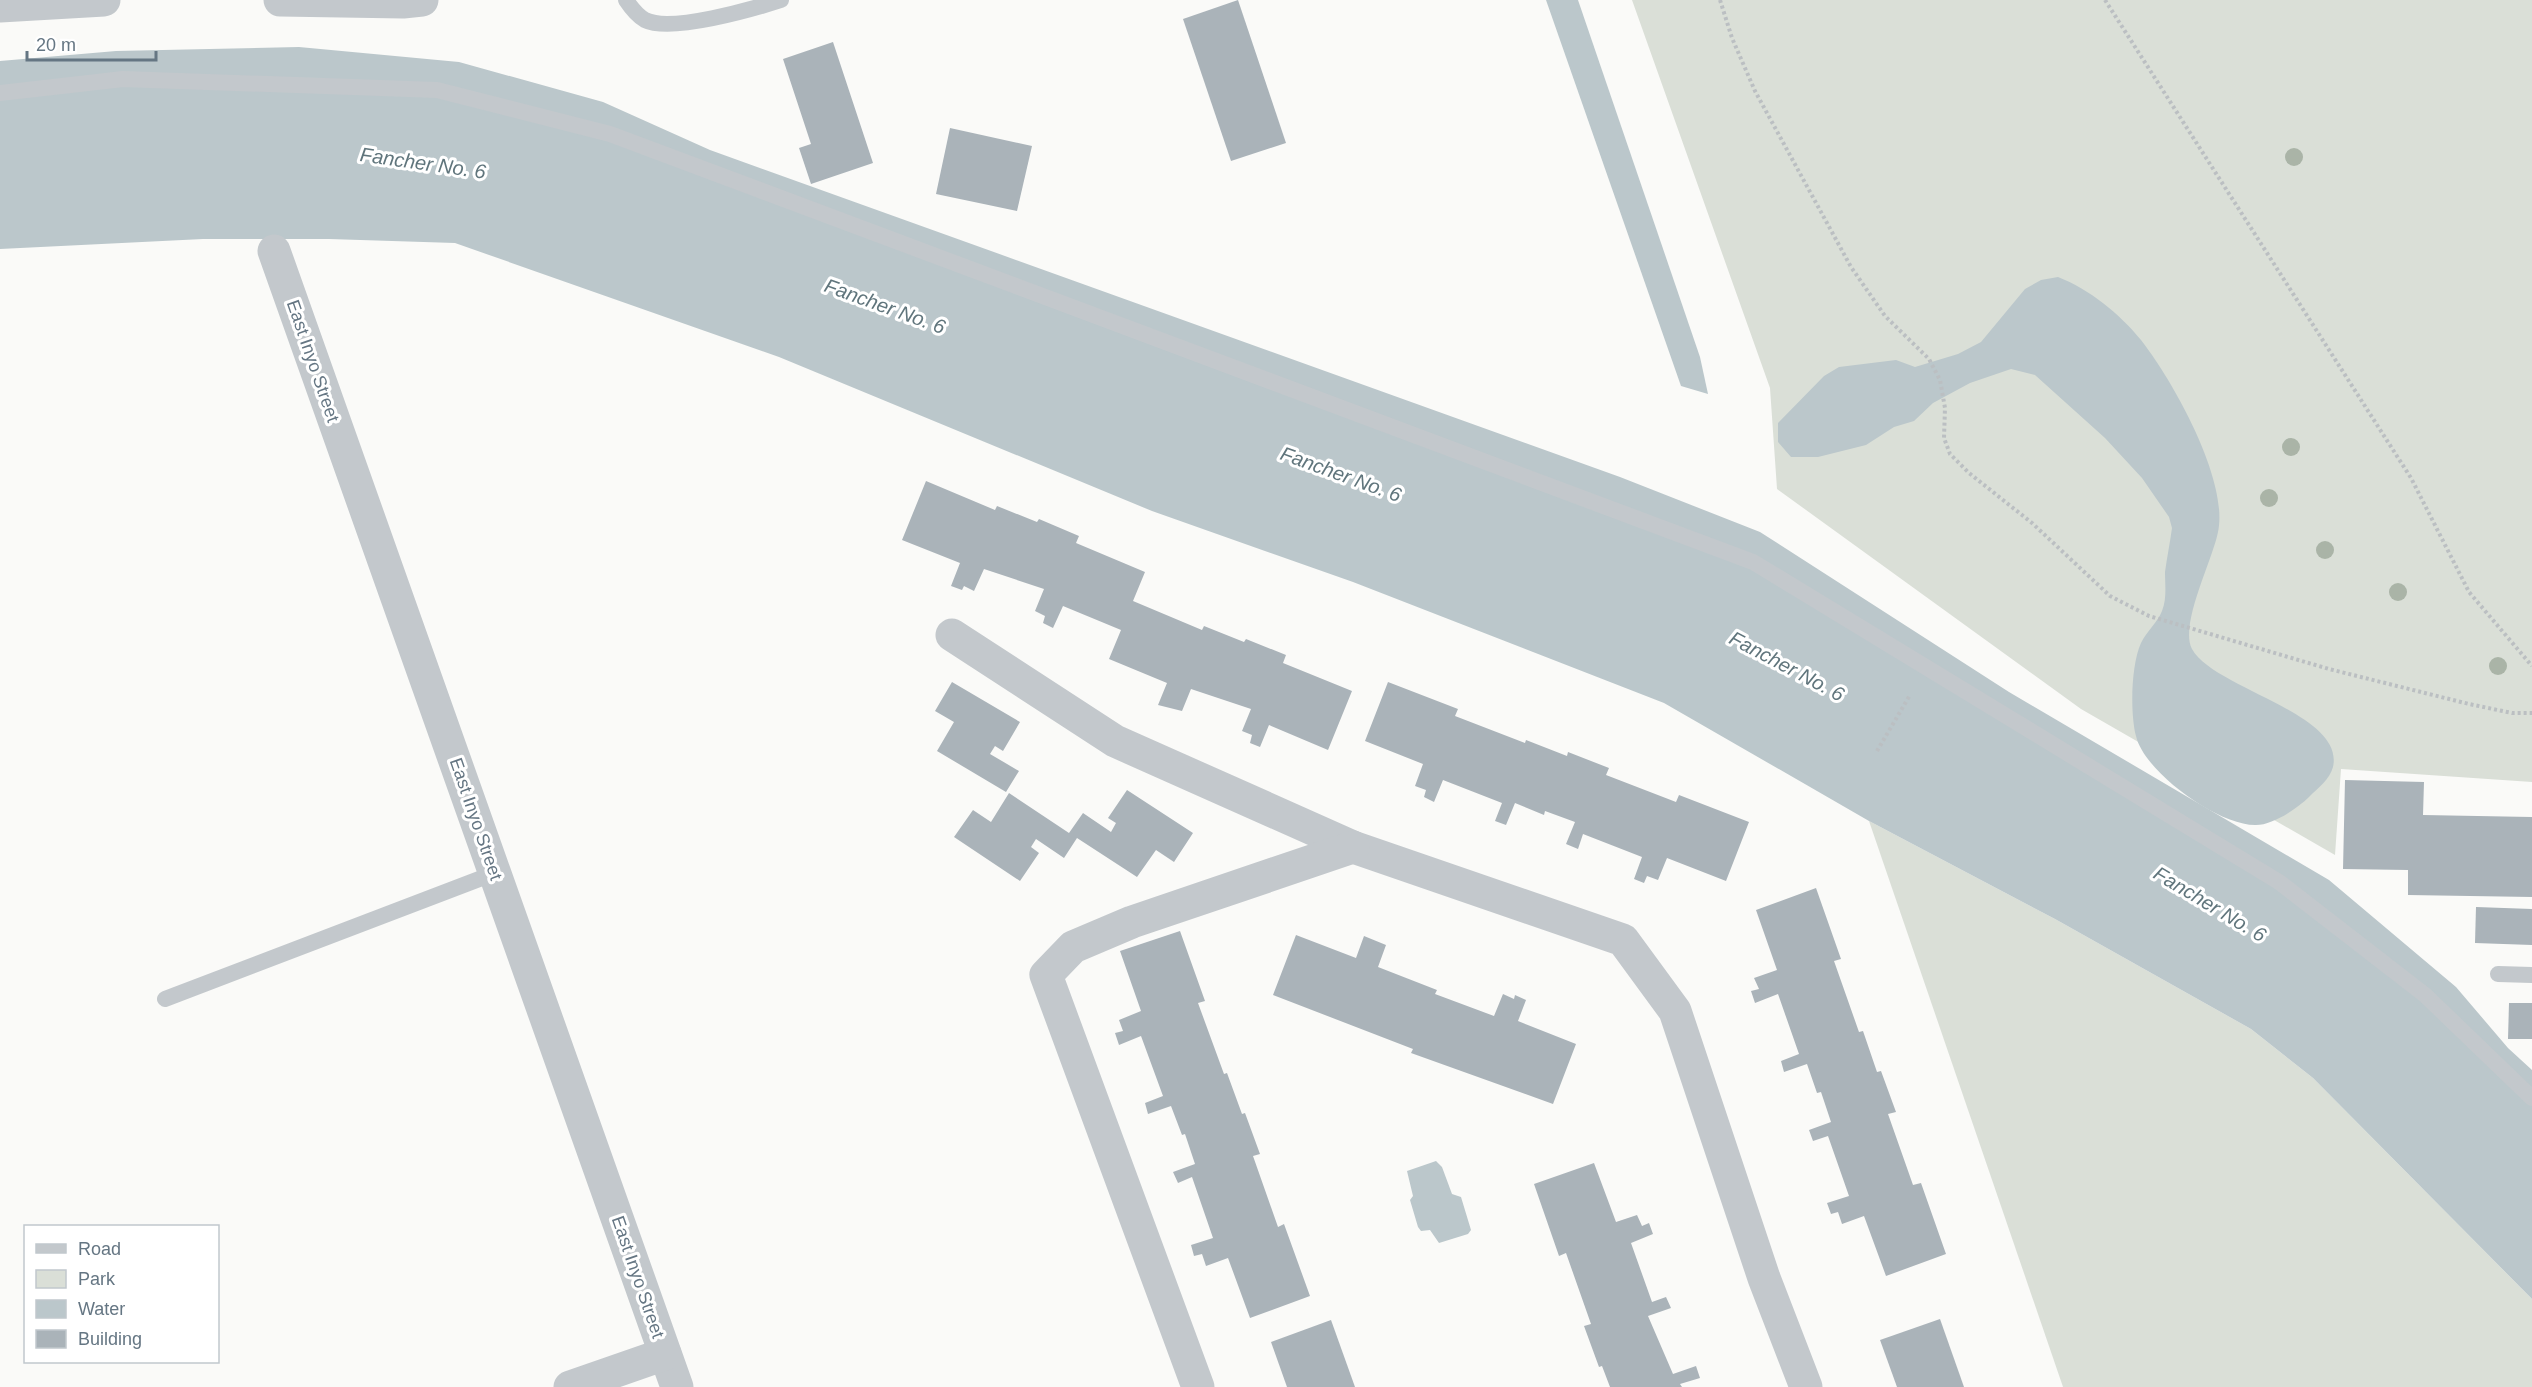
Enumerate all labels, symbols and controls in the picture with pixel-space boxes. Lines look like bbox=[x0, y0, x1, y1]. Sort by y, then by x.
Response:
scale bar bbox=[27, 24, 156, 62]
text: 20 m bbox=[36, 35, 76, 55]
water label: Fancher No. 6 bbox=[359, 143, 488, 183]
water label: Fancher No. 6 bbox=[822, 274, 949, 338]
street label: East Inyo Street bbox=[283, 297, 343, 425]
water label: Fancher No. 6 bbox=[1278, 442, 1405, 506]
water label: Fancher No. 6 bbox=[1726, 627, 1849, 706]
street label: East Inyo Street bbox=[446, 755, 506, 883]
water label: Fancher No. 6 bbox=[2150, 862, 2271, 947]
street label: East Inyo Street bbox=[608, 1213, 668, 1341]
legend bbox=[24, 1225, 219, 1363]
text: Road bbox=[78, 1239, 121, 1259]
text: Park bbox=[78, 1269, 116, 1289]
text: Water bbox=[78, 1299, 125, 1319]
text: Building bbox=[78, 1329, 142, 1349]

